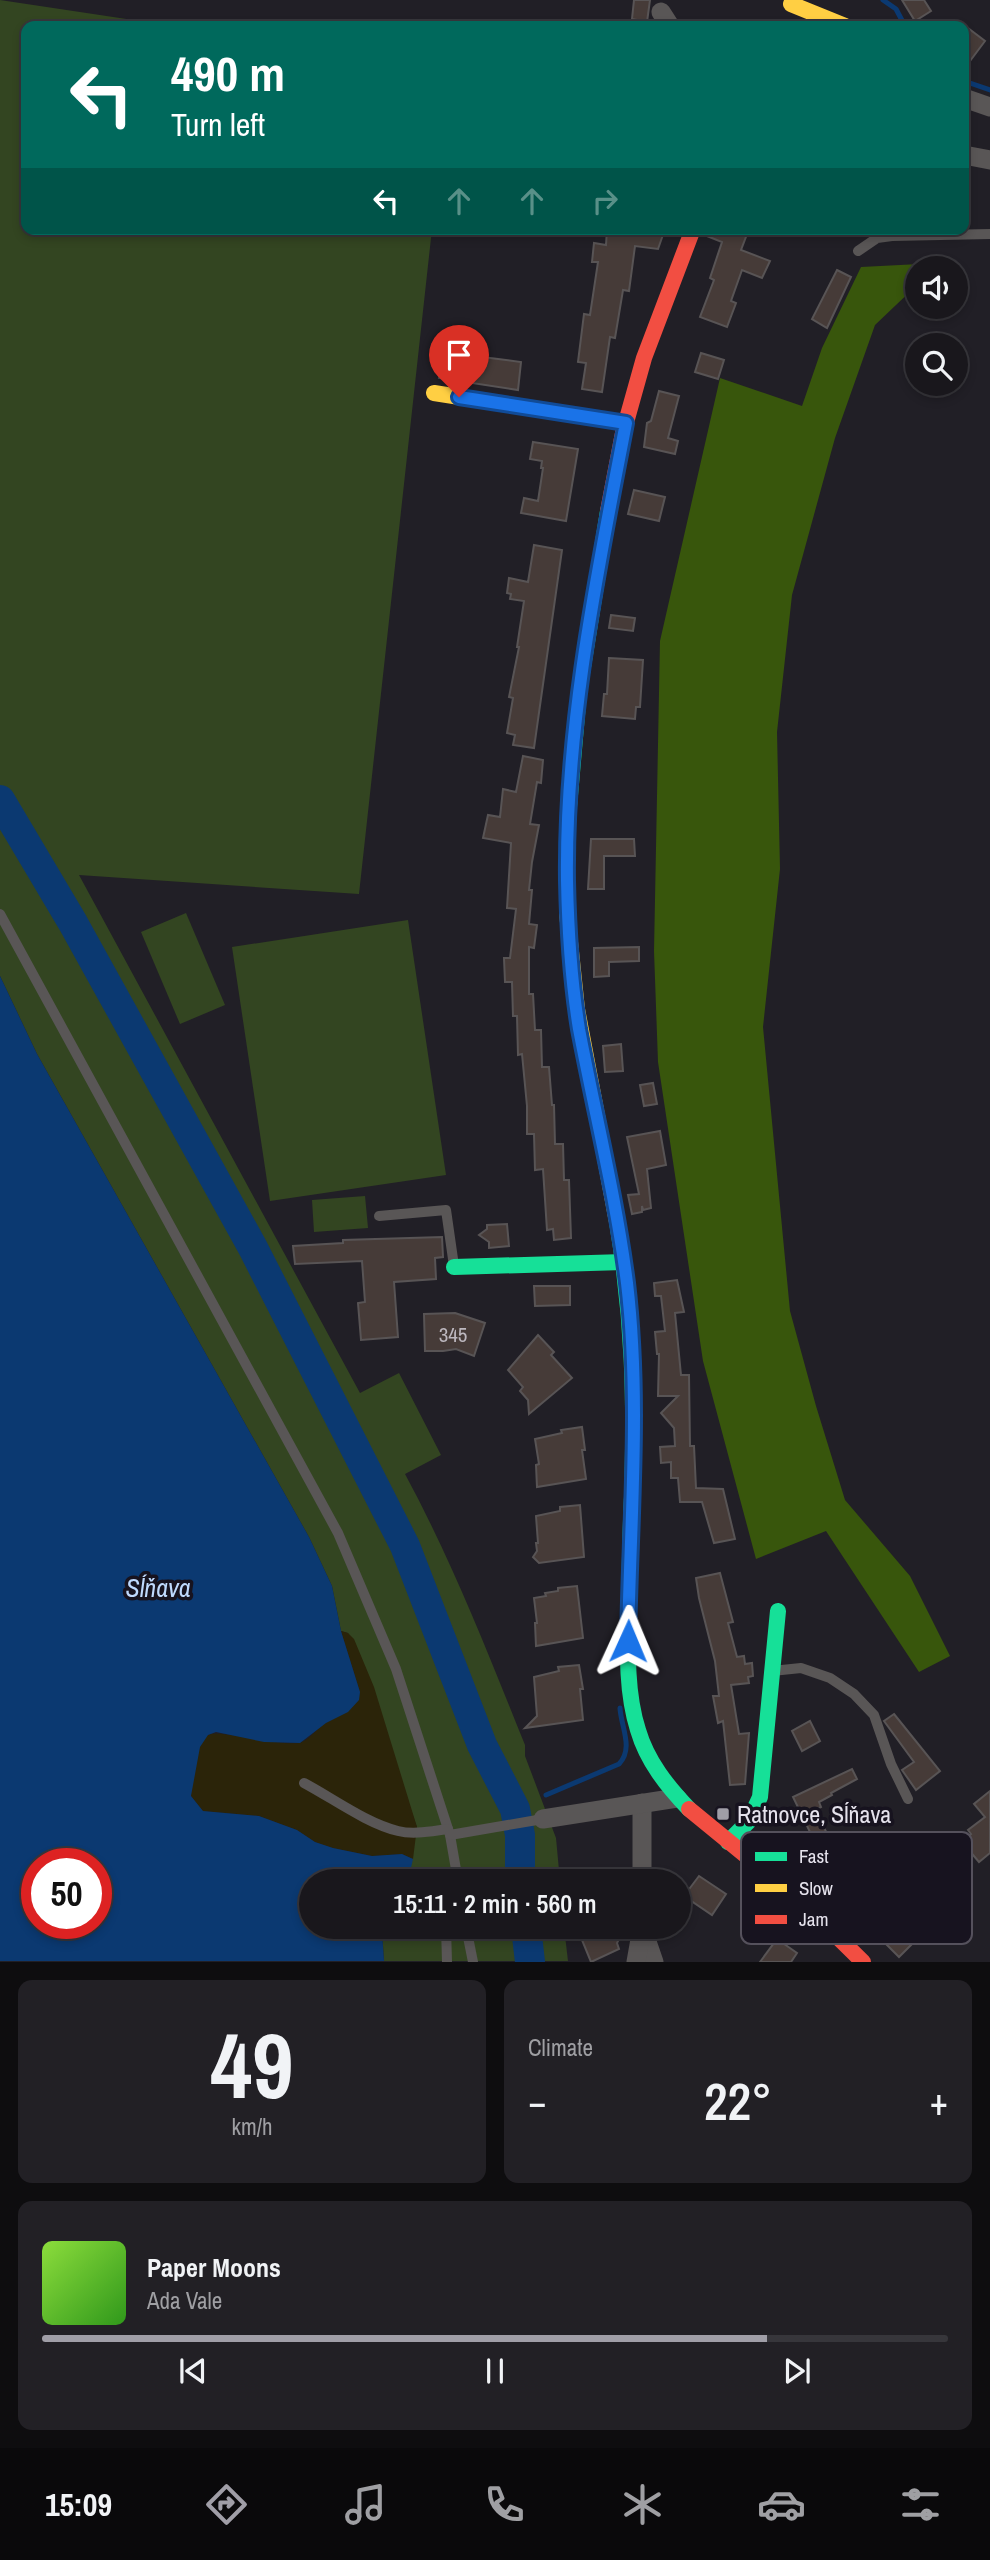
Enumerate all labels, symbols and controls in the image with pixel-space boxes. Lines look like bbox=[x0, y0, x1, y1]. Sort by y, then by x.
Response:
text: 490 m bbox=[171, 40, 285, 106]
icon: left bbox=[56, 49, 147, 140]
text: Turn left bbox=[171, 103, 265, 146]
icon: left bbox=[367, 182, 405, 220]
icon: ahead bbox=[440, 182, 478, 220]
icon: ahead bbox=[513, 182, 551, 220]
icon: right bbox=[586, 182, 624, 220]
map controls bbox=[905, 256, 968, 396]
button: sound bbox=[905, 256, 968, 319]
pin bbox=[429, 325, 489, 397]
button: search bbox=[905, 333, 968, 396]
icon: arrive bbox=[440, 336, 478, 374]
house number: 345 bbox=[439, 1320, 467, 1349]
water label: Sĺňava bbox=[125, 1570, 191, 1605]
position arrow bbox=[591, 1604, 665, 1678]
place label: Ratnovce, Sĺňava bbox=[737, 1798, 891, 1830]
marker: Ratnovce, Sĺňava bbox=[715, 1806, 731, 1822]
legend bbox=[741, 1832, 972, 1944]
text: Fast bbox=[799, 1843, 829, 1869]
speed limit sign: 50 bbox=[21, 1848, 112, 1939]
text: Slow bbox=[799, 1875, 834, 1901]
text: 15:11 · 2 min · 560 m bbox=[393, 1886, 597, 1921]
text: Jam bbox=[799, 1906, 828, 1932]
text: 49 bbox=[211, 2004, 294, 2126]
text: Climate bbox=[528, 2032, 593, 2063]
text: 22° bbox=[704, 2066, 772, 2136]
text: − bbox=[528, 2076, 546, 2127]
text: + bbox=[930, 2076, 948, 2127]
text: km/h bbox=[232, 2111, 272, 2142]
text: Paper Moons bbox=[147, 2250, 281, 2285]
text: Ada Vale bbox=[147, 2285, 222, 2316]
icon: previous bbox=[174, 2352, 212, 2390]
icon: pause bbox=[476, 2352, 514, 2390]
icon: next bbox=[778, 2352, 816, 2390]
icon: directions bbox=[202, 2480, 251, 2529]
icon: music bbox=[341, 2480, 390, 2529]
icon: phone bbox=[480, 2480, 529, 2529]
icon: climate bbox=[618, 2480, 667, 2529]
icon: car bbox=[757, 2480, 806, 2529]
icon: filters bbox=[896, 2480, 945, 2529]
text: 15:09 bbox=[45, 2483, 112, 2526]

